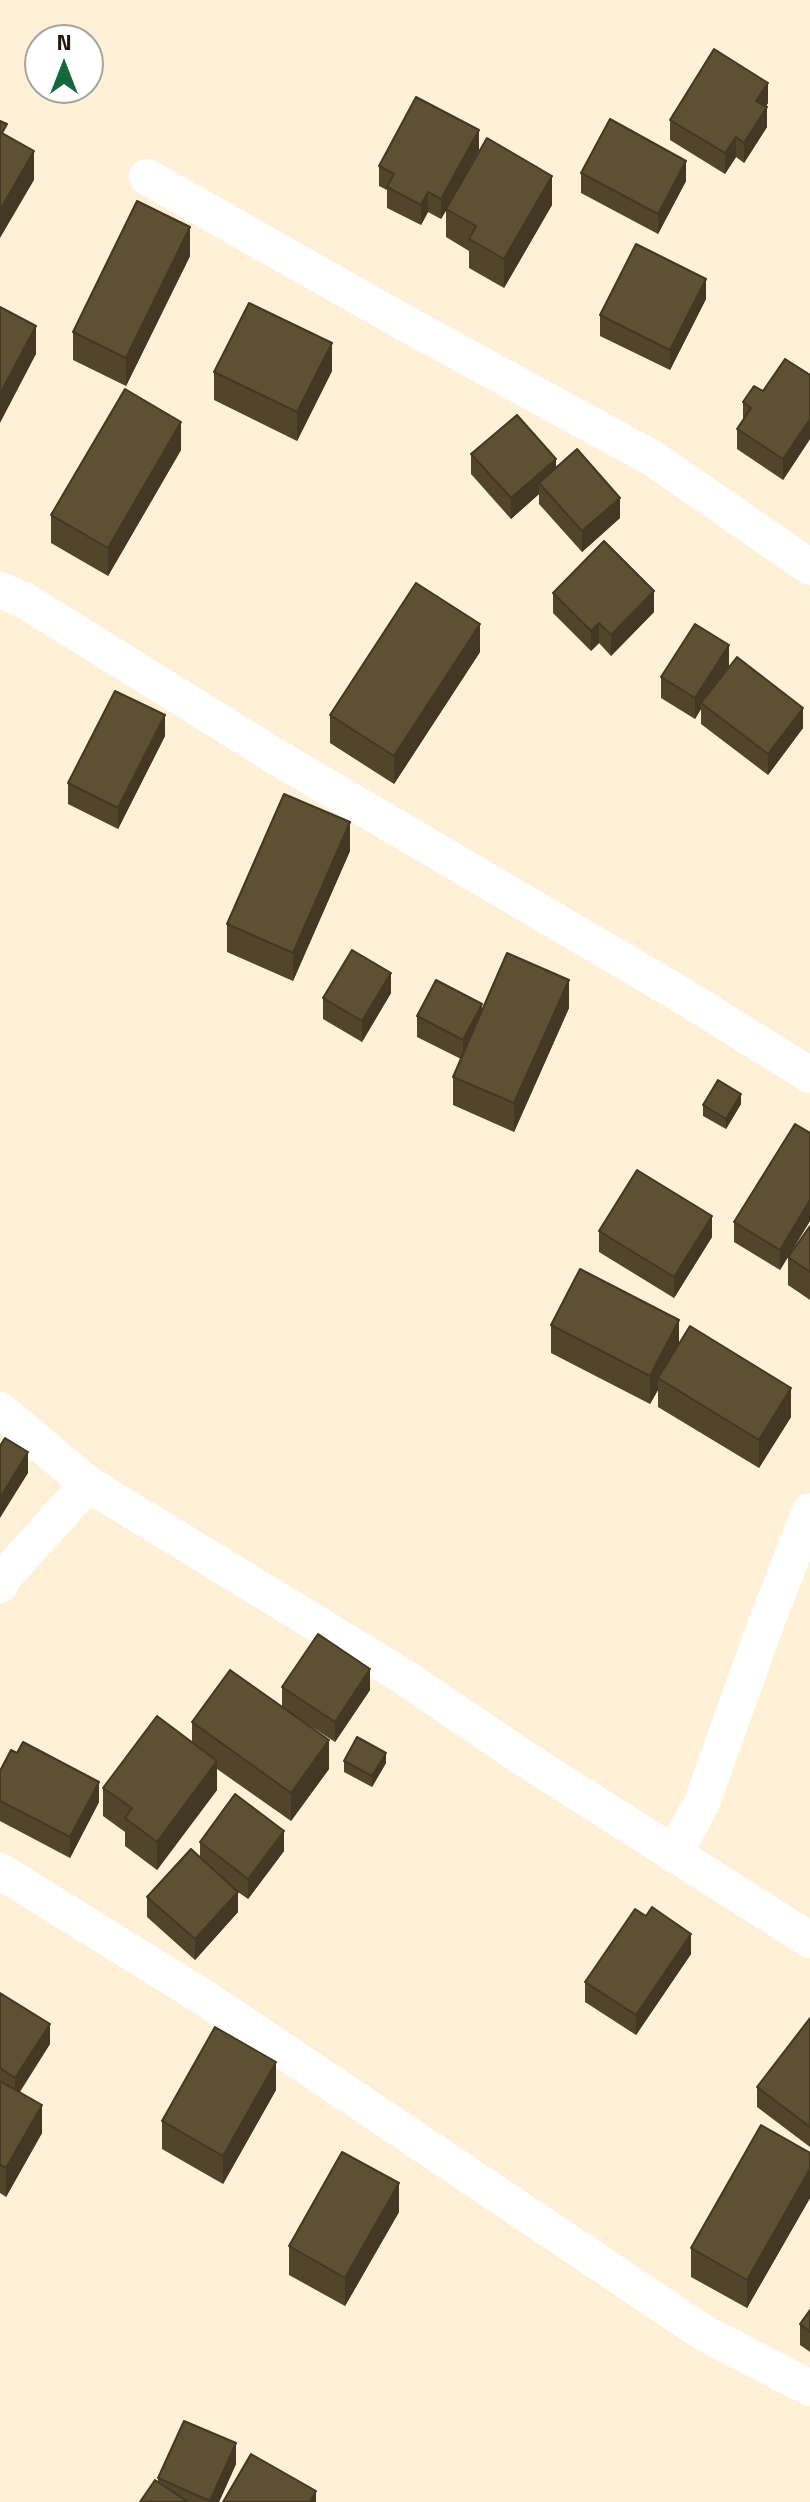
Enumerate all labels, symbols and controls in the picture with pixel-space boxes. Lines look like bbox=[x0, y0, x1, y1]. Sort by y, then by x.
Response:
north arrow bbox=[24, 24, 104, 104]
text: N bbox=[56, 25, 72, 59]

